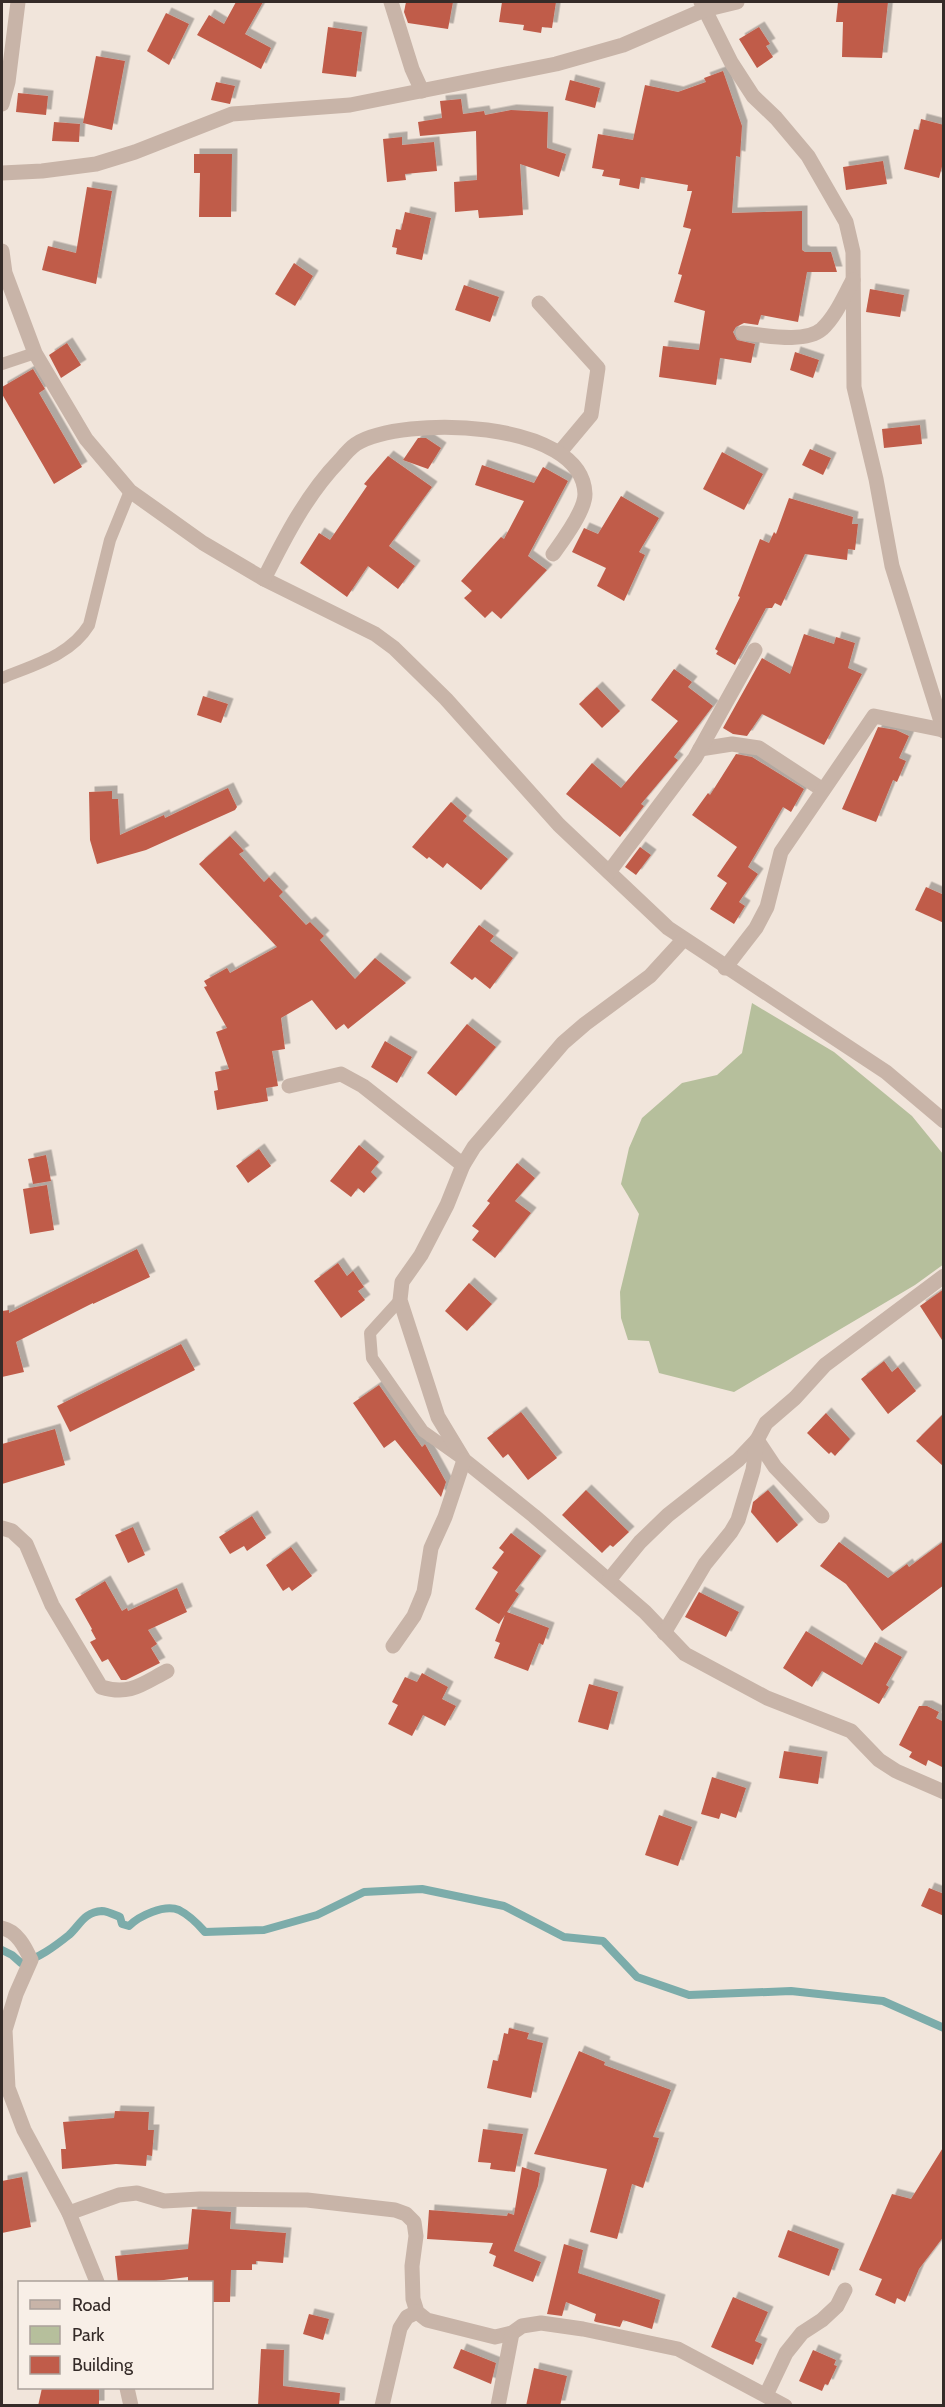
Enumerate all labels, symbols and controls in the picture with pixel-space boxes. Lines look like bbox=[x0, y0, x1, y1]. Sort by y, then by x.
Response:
legend bbox=[18, 2281, 213, 2389]
text: Road bbox=[72, 2294, 111, 2316]
text: Park bbox=[72, 2324, 105, 2346]
text: Building bbox=[72, 2354, 134, 2376]

